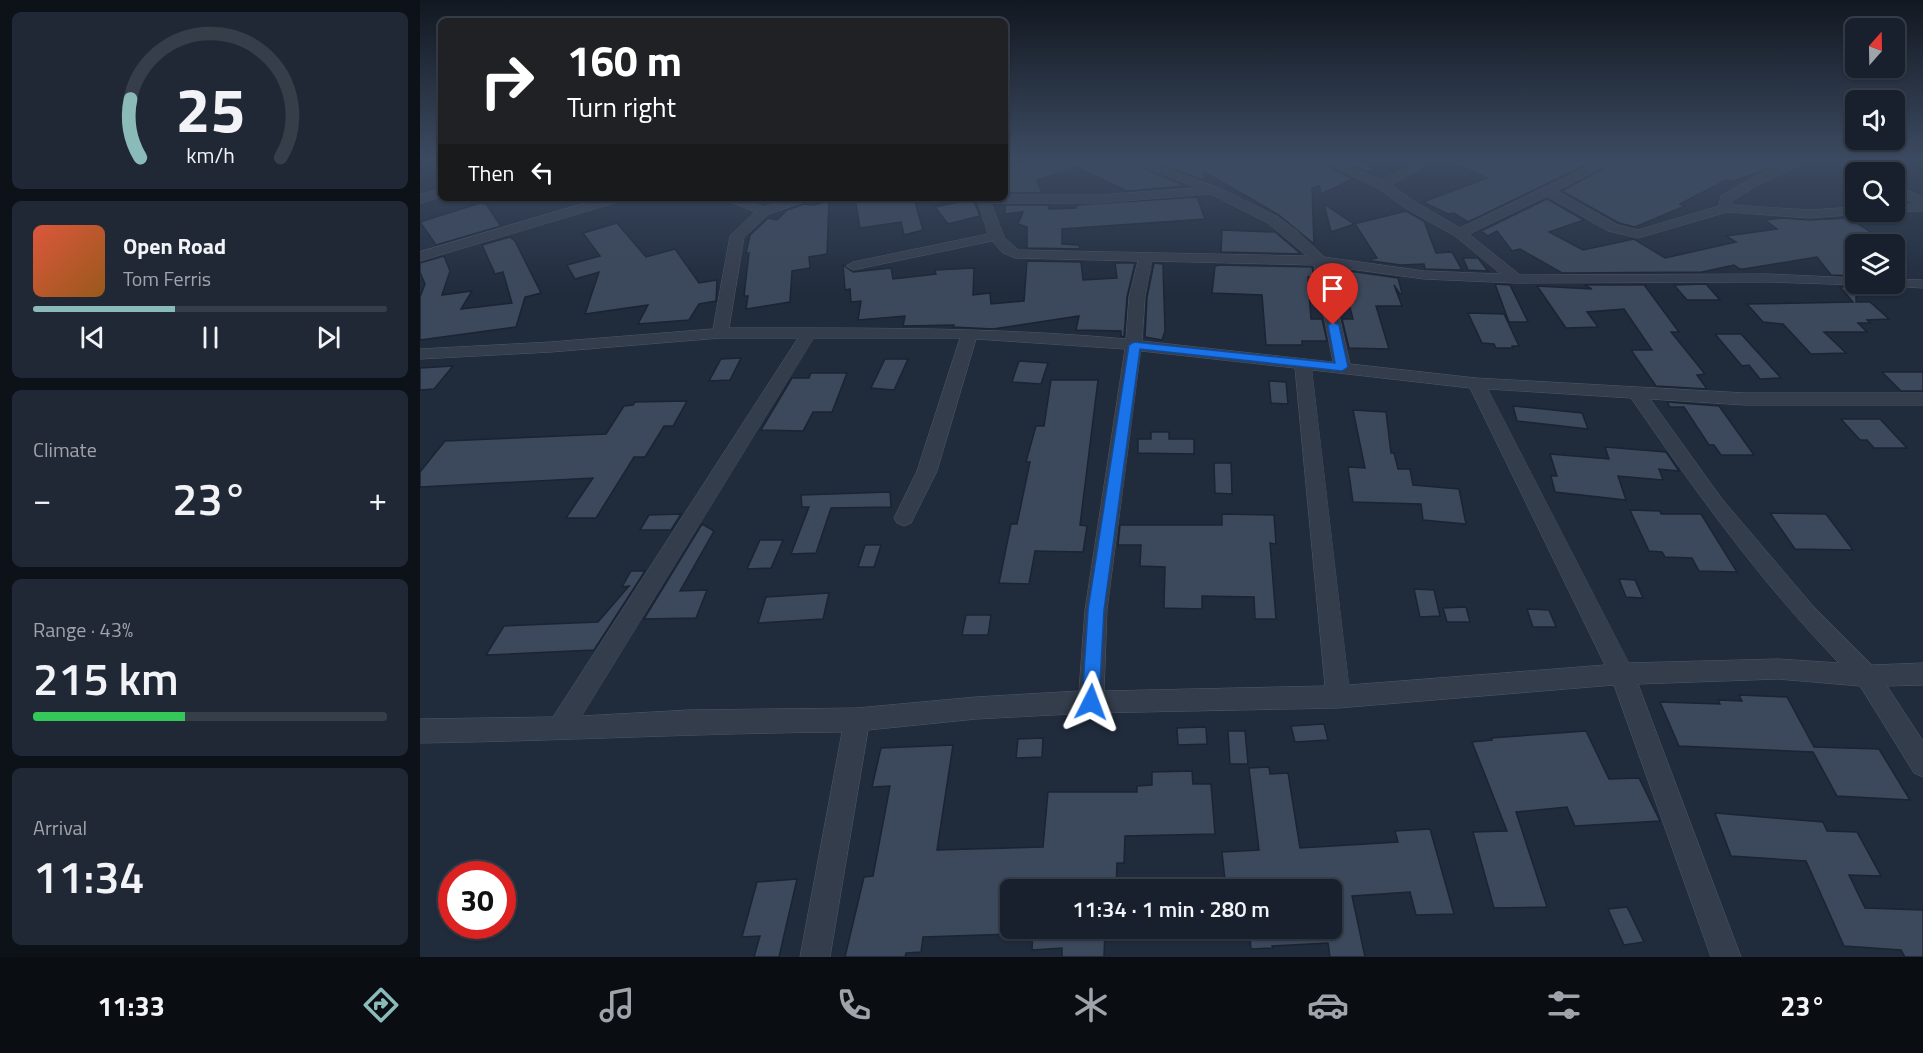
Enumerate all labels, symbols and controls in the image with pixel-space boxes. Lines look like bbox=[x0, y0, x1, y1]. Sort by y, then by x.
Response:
north arrow bbox=[1845, 18, 1905, 78]
map controls bbox=[1845, 18, 1905, 294]
text: 160 m bbox=[567, 28, 682, 92]
icon: right bbox=[468, 42, 546, 120]
text: 25 bbox=[175, 61, 245, 156]
text: Turn right bbox=[567, 86, 676, 127]
button: sound bbox=[1845, 90, 1905, 150]
text: km/h bbox=[186, 139, 234, 171]
text: Then bbox=[468, 156, 514, 190]
icon: left bbox=[526, 156, 559, 189]
button: search bbox=[1845, 162, 1905, 222]
text: Open Road bbox=[123, 229, 226, 263]
button: layers bbox=[1845, 234, 1905, 294]
text: Tom Ferris bbox=[123, 263, 211, 294]
pin bbox=[1307, 263, 1358, 325]
icon: arrive bbox=[1316, 272, 1349, 305]
icon: previous bbox=[76, 321, 109, 354]
icon: pause bbox=[194, 321, 227, 354]
icon: next bbox=[312, 321, 345, 354]
text: Climate bbox=[33, 434, 97, 465]
text: 23° bbox=[172, 464, 248, 532]
text: − bbox=[33, 474, 51, 524]
text: + bbox=[369, 474, 387, 524]
text: Range · 43% bbox=[33, 614, 133, 645]
text: 215 km bbox=[33, 644, 179, 712]
position arrow bbox=[1059, 670, 1123, 734]
text: Arrival bbox=[33, 812, 87, 843]
text: 11:34 bbox=[33, 842, 145, 910]
speed limit sign: 30 bbox=[438, 861, 516, 939]
text: 11:34 · 1 min · 280 m bbox=[1072, 892, 1270, 926]
icon: directions bbox=[360, 984, 402, 1026]
icon: music bbox=[596, 984, 638, 1026]
icon: phone bbox=[833, 984, 875, 1026]
icon: climate bbox=[1070, 984, 1112, 1026]
icon: car bbox=[1307, 984, 1349, 1026]
icon: filters bbox=[1543, 984, 1585, 1026]
text: 11:33 bbox=[97, 985, 165, 1026]
text: 23° bbox=[1780, 985, 1826, 1026]

